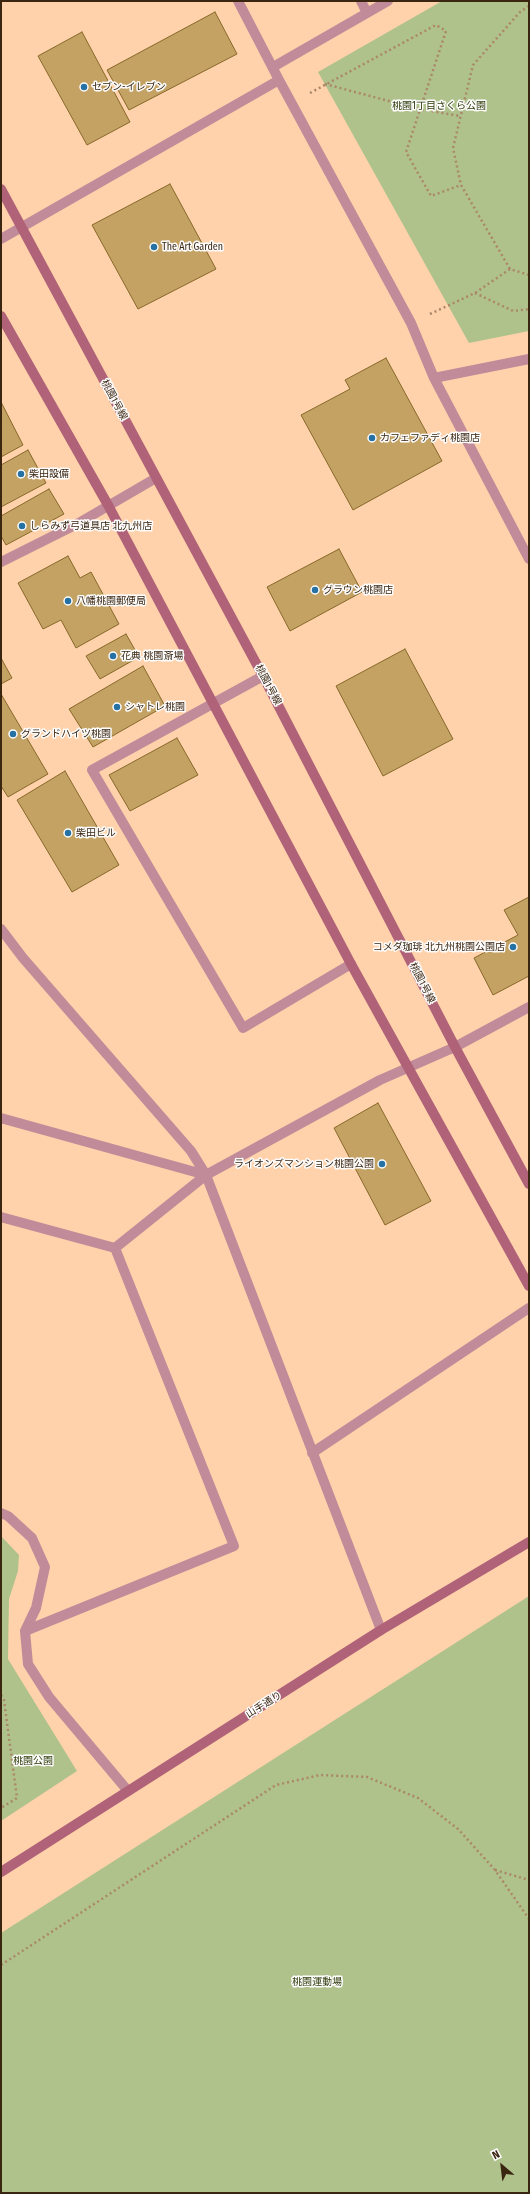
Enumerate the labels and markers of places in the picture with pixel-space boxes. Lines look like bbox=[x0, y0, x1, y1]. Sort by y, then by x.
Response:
place label: セブン-イレブン bbox=[92, 81, 166, 93]
marker: セブン-イレブン bbox=[79, 82, 89, 92]
place label: The Art Garden bbox=[162, 241, 223, 253]
marker: The Art Garden bbox=[149, 242, 159, 252]
place label: カフェファディ桃園店 bbox=[380, 432, 480, 444]
marker: カフェファディ桃園店 bbox=[367, 433, 377, 443]
place label: 柴田設備 bbox=[29, 468, 69, 480]
marker: 柴田設備 bbox=[16, 469, 26, 479]
place label: しらみず弓道具店 北九州店 bbox=[30, 520, 152, 532]
marker: しらみず弓道具店 北九州店 bbox=[17, 521, 27, 531]
place label: グラウン桃園店 bbox=[323, 584, 393, 596]
marker: グラウン桃園店 bbox=[310, 585, 320, 595]
place label: 八幡桃園郵便局 bbox=[76, 595, 146, 607]
marker: 八幡桃園郵便局 bbox=[63, 596, 73, 606]
place label: 花典 桃園斎場 bbox=[121, 650, 183, 662]
marker: 花典 桃園斎場 bbox=[108, 651, 118, 661]
place label: シャトレ桃園 bbox=[125, 701, 185, 713]
marker: シャトレ桃園 bbox=[112, 702, 122, 712]
place label: グランドハイツ桃園 bbox=[21, 728, 111, 740]
marker: グランドハイツ桃園 bbox=[8, 729, 18, 739]
place label: 柴田ビル bbox=[76, 827, 116, 839]
marker: 柴田ビル bbox=[63, 828, 73, 838]
place label: コメダ珈琲 北九州桃園公園店 bbox=[373, 941, 505, 953]
marker: コメダ珈琲 北九州桃園公園店 bbox=[508, 942, 518, 952]
place label: ライオンズマンション桃園公園 bbox=[234, 1158, 374, 1170]
marker: ライオンズマンション桃園公園 bbox=[377, 1159, 387, 1169]

